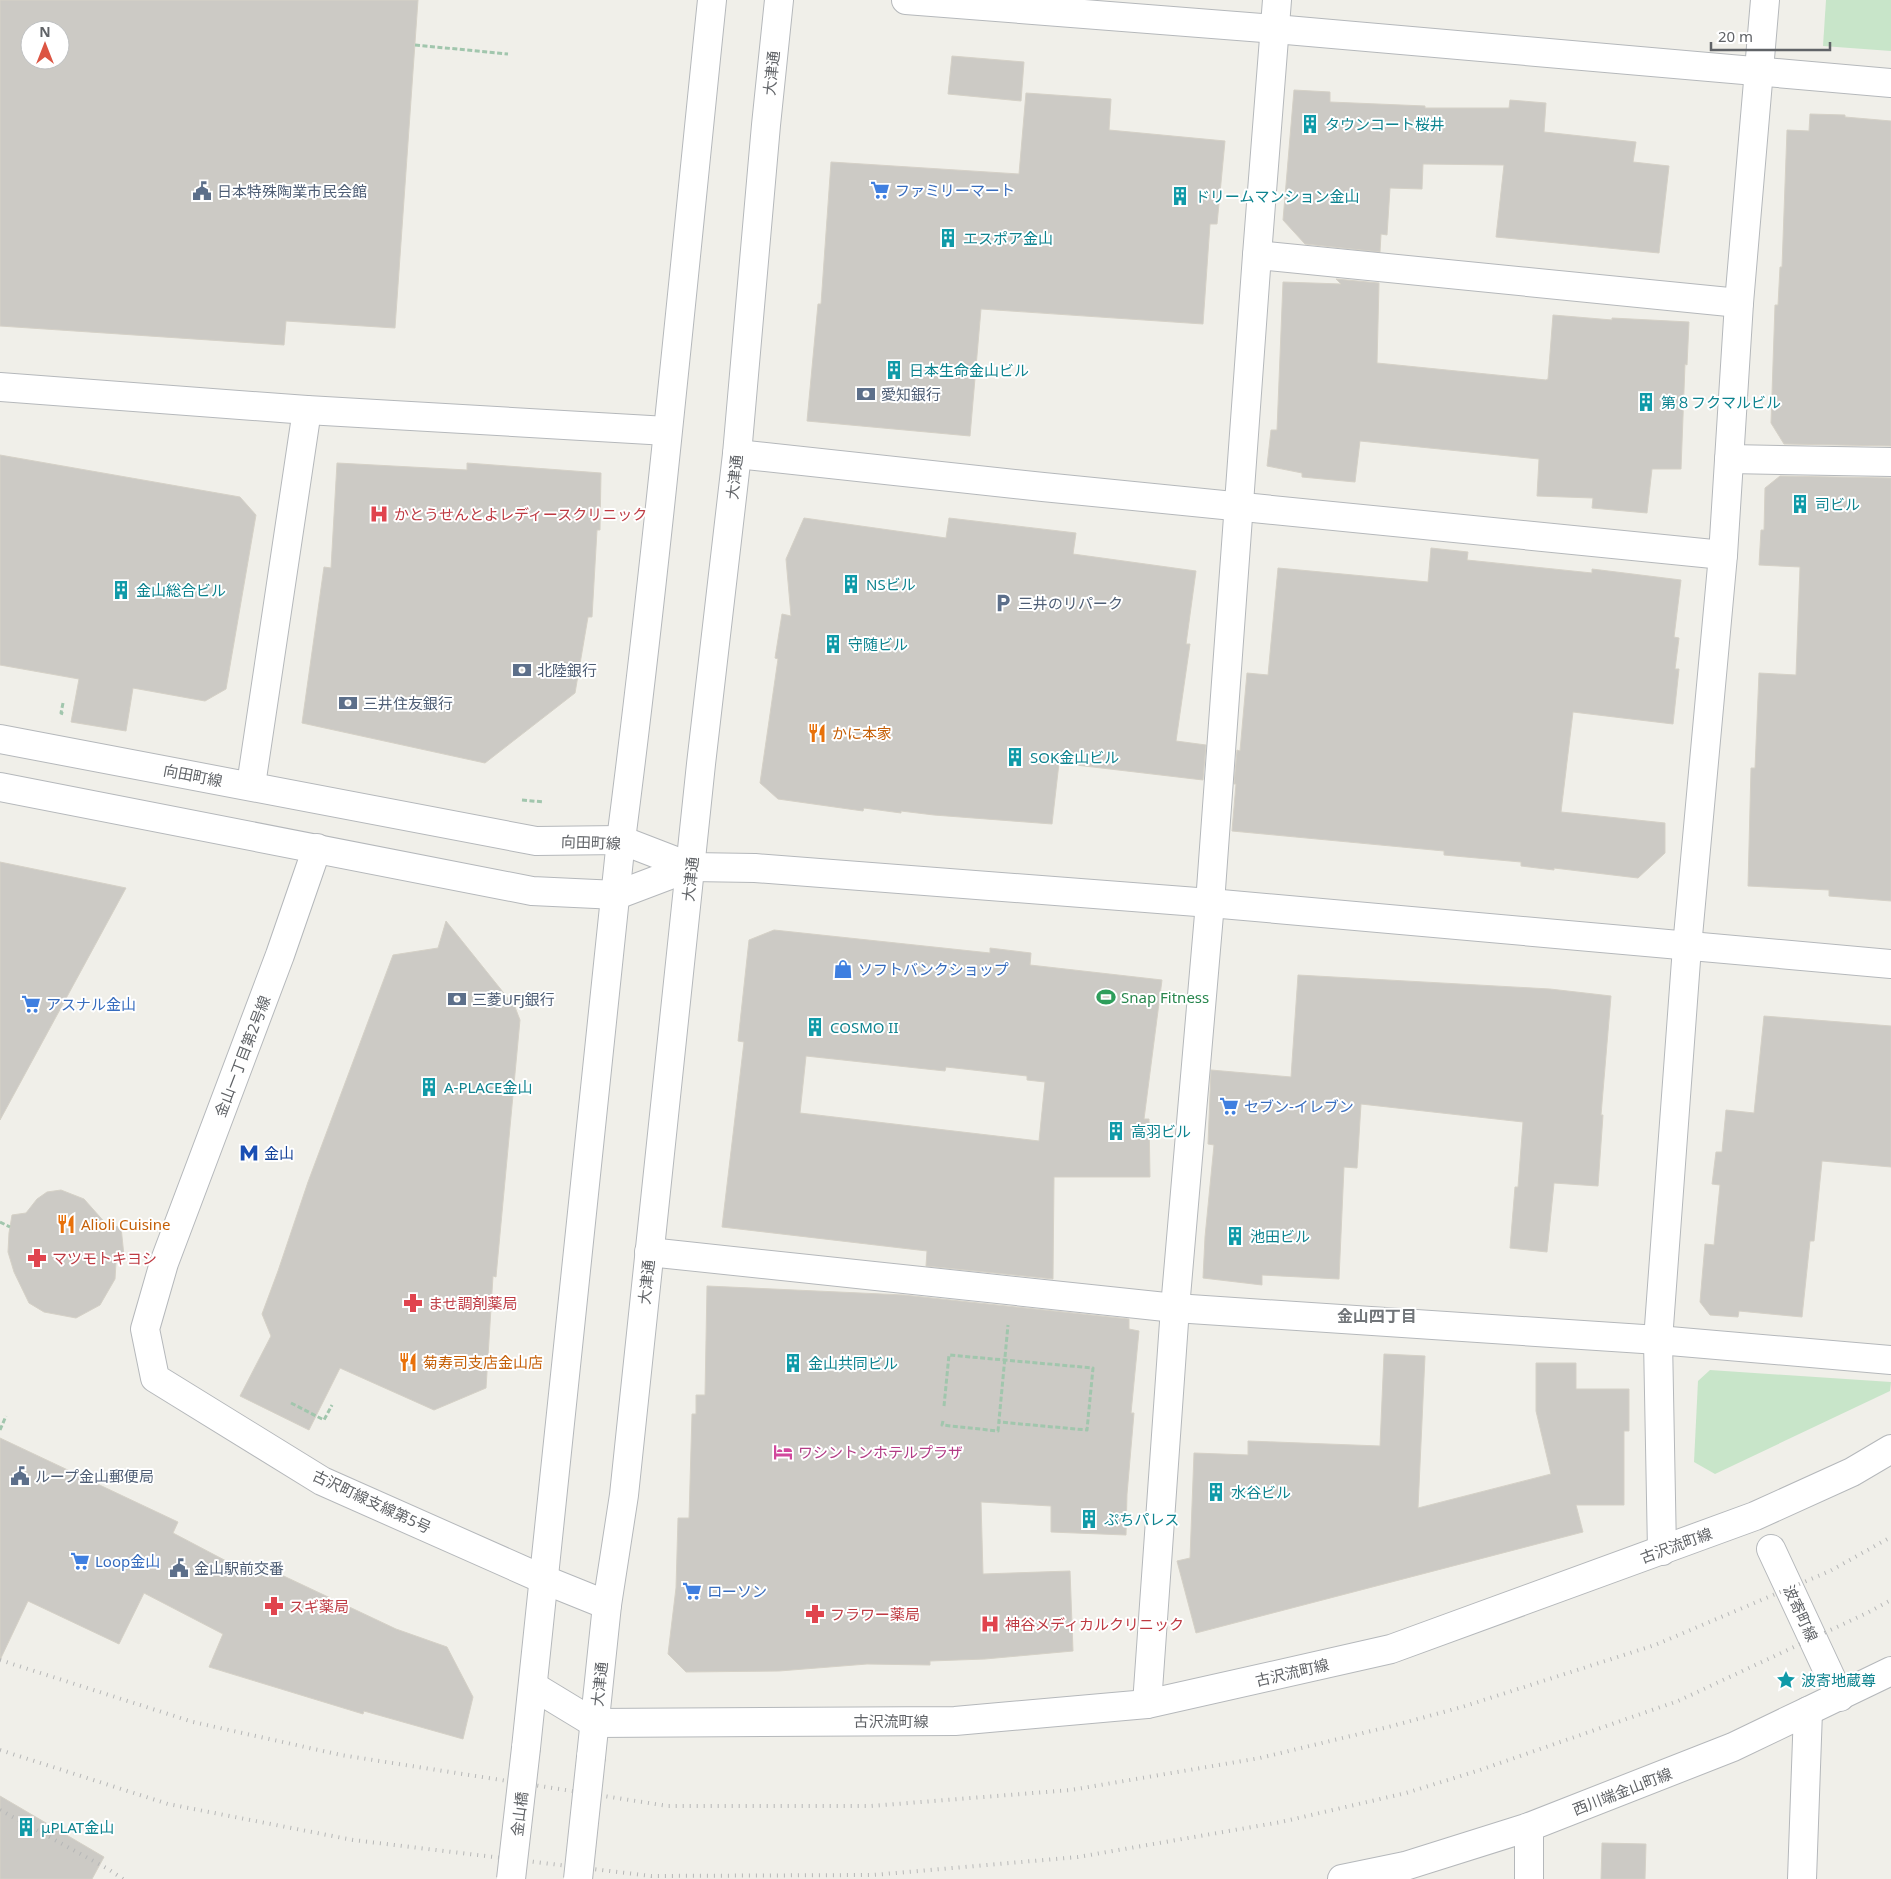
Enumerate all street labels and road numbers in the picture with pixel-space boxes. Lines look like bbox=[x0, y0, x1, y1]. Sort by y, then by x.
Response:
street label: 大津通 bbox=[759, 50, 783, 96]
street label: 大津通 bbox=[722, 454, 746, 500]
street label: 向田町線 bbox=[162, 759, 224, 791]
street label: 向田町線 bbox=[561, 831, 621, 853]
street label: 大津通 bbox=[678, 856, 702, 902]
street label: 金山一丁目第2号線 bbox=[210, 992, 274, 1120]
street label: 大津通 bbox=[634, 1259, 658, 1305]
street label: 古沢町線支線第5号 bbox=[310, 1465, 434, 1537]
street label: 古沢流町線 bbox=[1637, 1523, 1715, 1567]
street label: 波寄町線 bbox=[1779, 1582, 1823, 1644]
street label: 古沢流町線 bbox=[1253, 1654, 1331, 1690]
street label: 大津通 bbox=[587, 1661, 611, 1707]
street label: 古沢流町線 bbox=[853, 1711, 929, 1731]
street label: 西川端金山町線 bbox=[1569, 1763, 1675, 1819]
street label: 金山橋 bbox=[506, 1790, 532, 1838]

